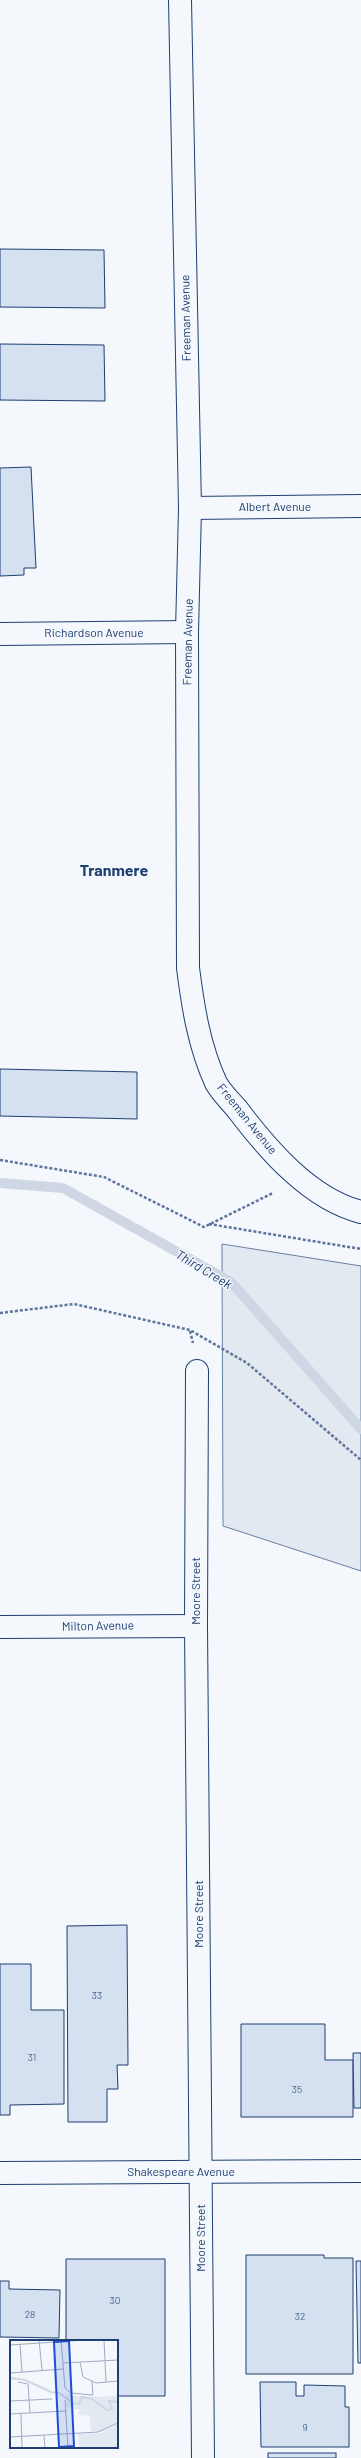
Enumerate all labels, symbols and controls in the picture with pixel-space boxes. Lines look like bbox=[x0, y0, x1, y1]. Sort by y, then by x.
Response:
street label: Freeman Avenue bbox=[177, 274, 193, 362]
street label: Albert Avenue bbox=[239, 499, 311, 513]
street label: Freeman Avenue bbox=[179, 598, 195, 686]
street label: Richardson Avenue bbox=[44, 625, 144, 639]
district label: Tranmere bbox=[80, 860, 148, 879]
street label: Freeman Avenue bbox=[215, 1080, 281, 1157]
water label: Third Creek bbox=[173, 1246, 236, 1292]
street label: Moore Street bbox=[188, 1557, 202, 1625]
street label: Milton Avenue bbox=[62, 1617, 134, 1633]
street label: Moore Street bbox=[191, 1880, 205, 1948]
house number: 33 bbox=[92, 1989, 102, 2001]
house number: 31 bbox=[28, 2051, 36, 2063]
house number: 35 bbox=[292, 2083, 302, 2095]
street label: Shakespeare Avenue bbox=[127, 2164, 235, 2178]
street label: Moore Street bbox=[193, 2204, 207, 2272]
house number: 30 bbox=[110, 2294, 120, 2306]
house number: 28 bbox=[25, 2308, 35, 2320]
house number: 32 bbox=[295, 2310, 305, 2322]
inset map bbox=[10, 2340, 118, 2448]
house number: 9 bbox=[302, 2421, 308, 2433]

